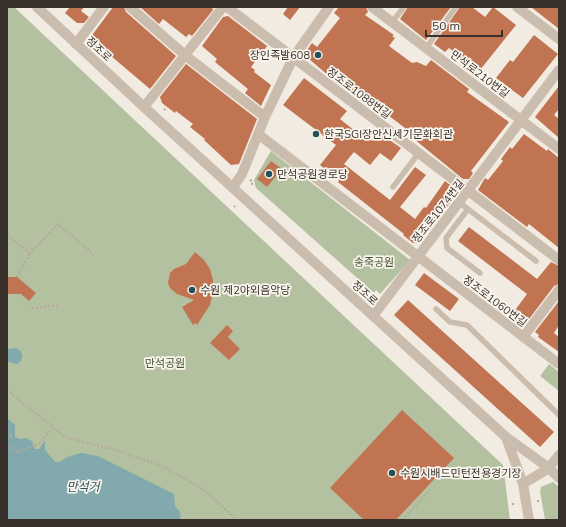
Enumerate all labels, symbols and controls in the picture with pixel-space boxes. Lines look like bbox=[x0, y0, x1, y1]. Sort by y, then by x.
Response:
scale bar bbox=[426, 12, 502, 38]
text: 50 m bbox=[432, 18, 460, 33]
street label: 정조로 bbox=[83, 34, 115, 64]
street label: 만석로210번길 bbox=[448, 47, 512, 101]
place label: 장인족발608 bbox=[250, 48, 310, 62]
marker: 장인족발608 bbox=[313, 50, 323, 60]
street label: 정조로1088번길 bbox=[324, 64, 394, 122]
place label: 한국SGI장안신세기문화회관 bbox=[324, 127, 453, 141]
marker: 한국SGI장안신세기문화회관 bbox=[311, 129, 321, 139]
place label: 만석공원경로당 bbox=[277, 167, 348, 181]
marker: 만석공원경로당 bbox=[264, 169, 274, 179]
street label: 정조로1074번길 bbox=[409, 176, 467, 246]
park label: 송죽공원 bbox=[354, 255, 394, 269]
street label: 정조로1060번길 bbox=[460, 272, 530, 330]
street label: 정조로 bbox=[349, 278, 381, 308]
place label: 수원 제2야외음악당 bbox=[200, 283, 290, 297]
marker: 수원 제2야외음악당 bbox=[187, 285, 197, 295]
park label: 만석공원 bbox=[145, 356, 185, 370]
place label: 수원시배드민턴전용경기장 bbox=[400, 466, 521, 480]
marker: 수원시배드민턴전용경기장 bbox=[387, 468, 397, 478]
water label: 만석거 bbox=[66, 479, 101, 494]

